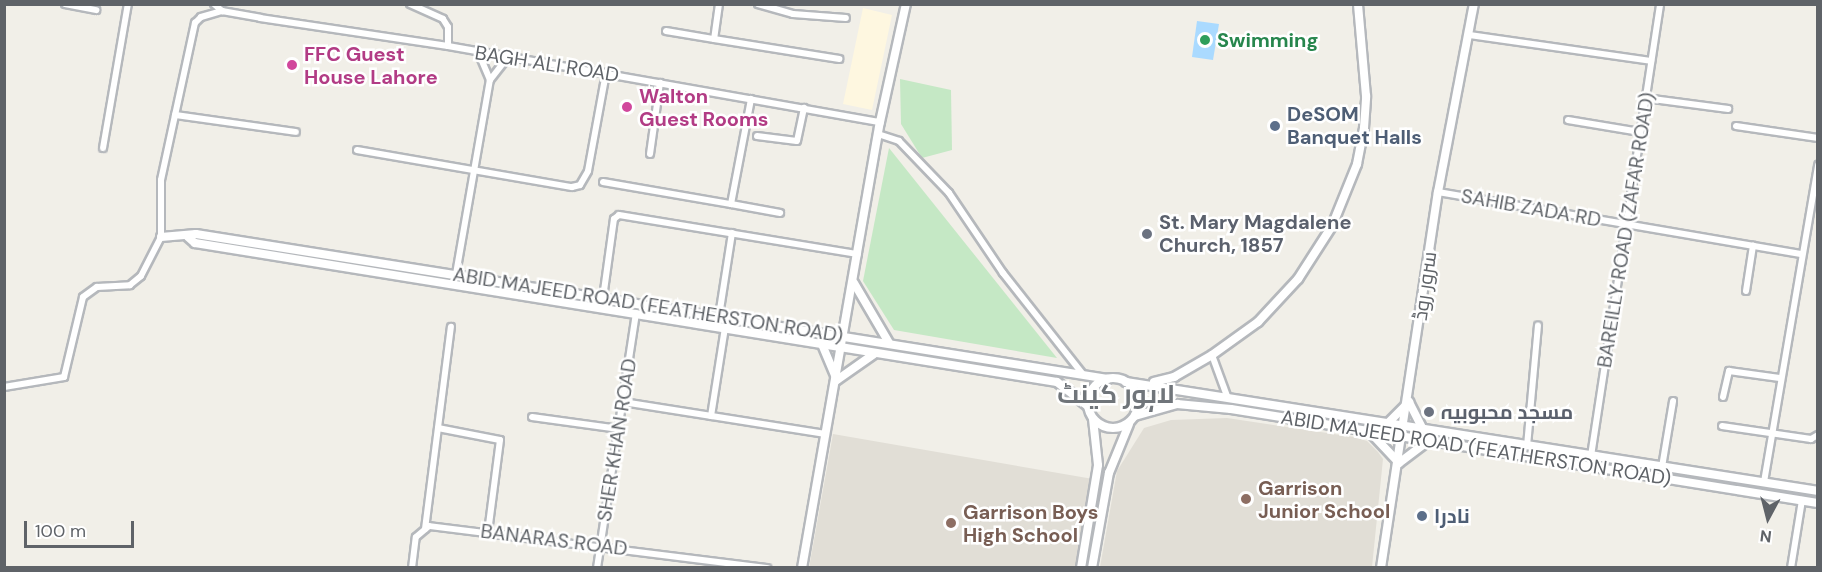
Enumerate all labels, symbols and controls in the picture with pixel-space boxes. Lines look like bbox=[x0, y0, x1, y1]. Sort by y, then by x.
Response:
place label: Swimming bbox=[1217, 28, 1318, 52]
marker: Swimming bbox=[1198, 33, 1212, 47]
street label: BAGH ALI ROAD bbox=[473, 41, 621, 87]
place label: FFC Guest House Lahore bbox=[304, 42, 438, 89]
marker: FFC Guest House Lahore bbox=[285, 58, 299, 72]
place label: Walton Guest Rooms bbox=[639, 84, 769, 131]
street label: BAREILLY ROAD (ZAFAR ROAD) bbox=[1592, 91, 1660, 369]
marker: Walton Guest Rooms bbox=[620, 100, 634, 114]
place label: DeSOM Banquet Halls bbox=[1287, 102, 1422, 149]
marker: DeSOM Banquet Halls bbox=[1268, 119, 1282, 133]
street label: SAHIB ZADA RD bbox=[1459, 184, 1603, 232]
place label: St. Mary Magdalene Church, 1857 bbox=[1159, 210, 1351, 257]
marker: St. Mary Magdalene Church, 1857 bbox=[1140, 227, 1154, 241]
street label: سرور روڈ bbox=[1408, 250, 1442, 322]
street label: ABID MAJEED ROAD (FEATHERSTON ROAD) bbox=[451, 262, 845, 348]
street label: SHER KHAN ROAD bbox=[592, 357, 642, 523]
district label: لاہور کینٹ bbox=[1057, 379, 1175, 411]
place label: مسجد محبوبیہ bbox=[1441, 400, 1573, 424]
street label: ABID MAJEED ROAD (FEATHERSTON ROAD) bbox=[1279, 405, 1673, 491]
marker: مسجد محبوبیہ bbox=[1422, 405, 1436, 419]
place label: Garrison Junior School bbox=[1258, 476, 1390, 523]
north arrow bbox=[1738, 488, 1798, 548]
marker: Garrison Junior School bbox=[1239, 492, 1253, 506]
place label: Garrison Boys High School bbox=[963, 500, 1098, 547]
place label: نادرا bbox=[1434, 504, 1470, 528]
scale bar bbox=[27, 509, 136, 547]
marker: نادرا bbox=[1415, 509, 1429, 523]
marker: Garrison Boys High School bbox=[944, 516, 958, 530]
text: 100 m bbox=[35, 519, 86, 543]
street label: BANARAS ROAD bbox=[479, 519, 629, 561]
text: N bbox=[1759, 525, 1773, 547]

